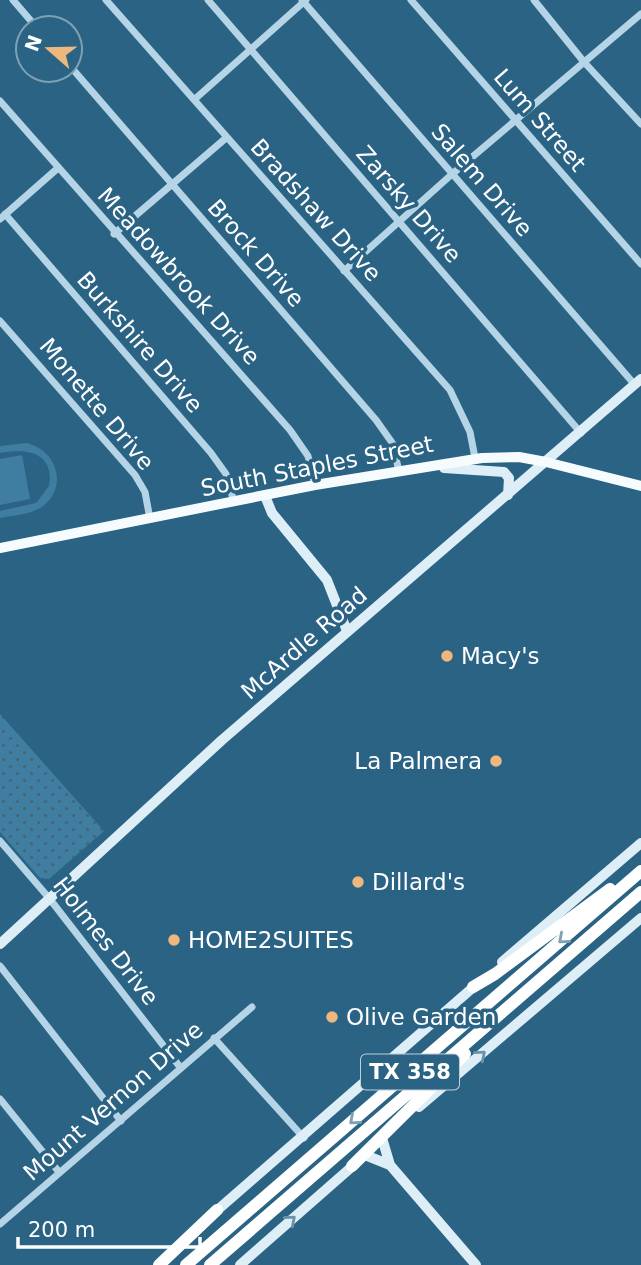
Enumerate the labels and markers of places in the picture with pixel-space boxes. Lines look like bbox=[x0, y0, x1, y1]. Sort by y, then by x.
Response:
place label: Macy's bbox=[461, 643, 540, 669]
marker: Macy's bbox=[439, 648, 455, 664]
place label: La Palmera bbox=[354, 748, 482, 774]
marker: La Palmera bbox=[488, 753, 504, 769]
place label: Dillard's bbox=[372, 869, 465, 895]
marker: Dillard's bbox=[350, 874, 366, 890]
place label: HOME2SUITES bbox=[188, 927, 354, 953]
marker: HOME2SUITES bbox=[166, 932, 182, 948]
place label: Olive Garden bbox=[346, 1004, 496, 1030]
marker: Olive Garden bbox=[324, 1009, 340, 1025]

